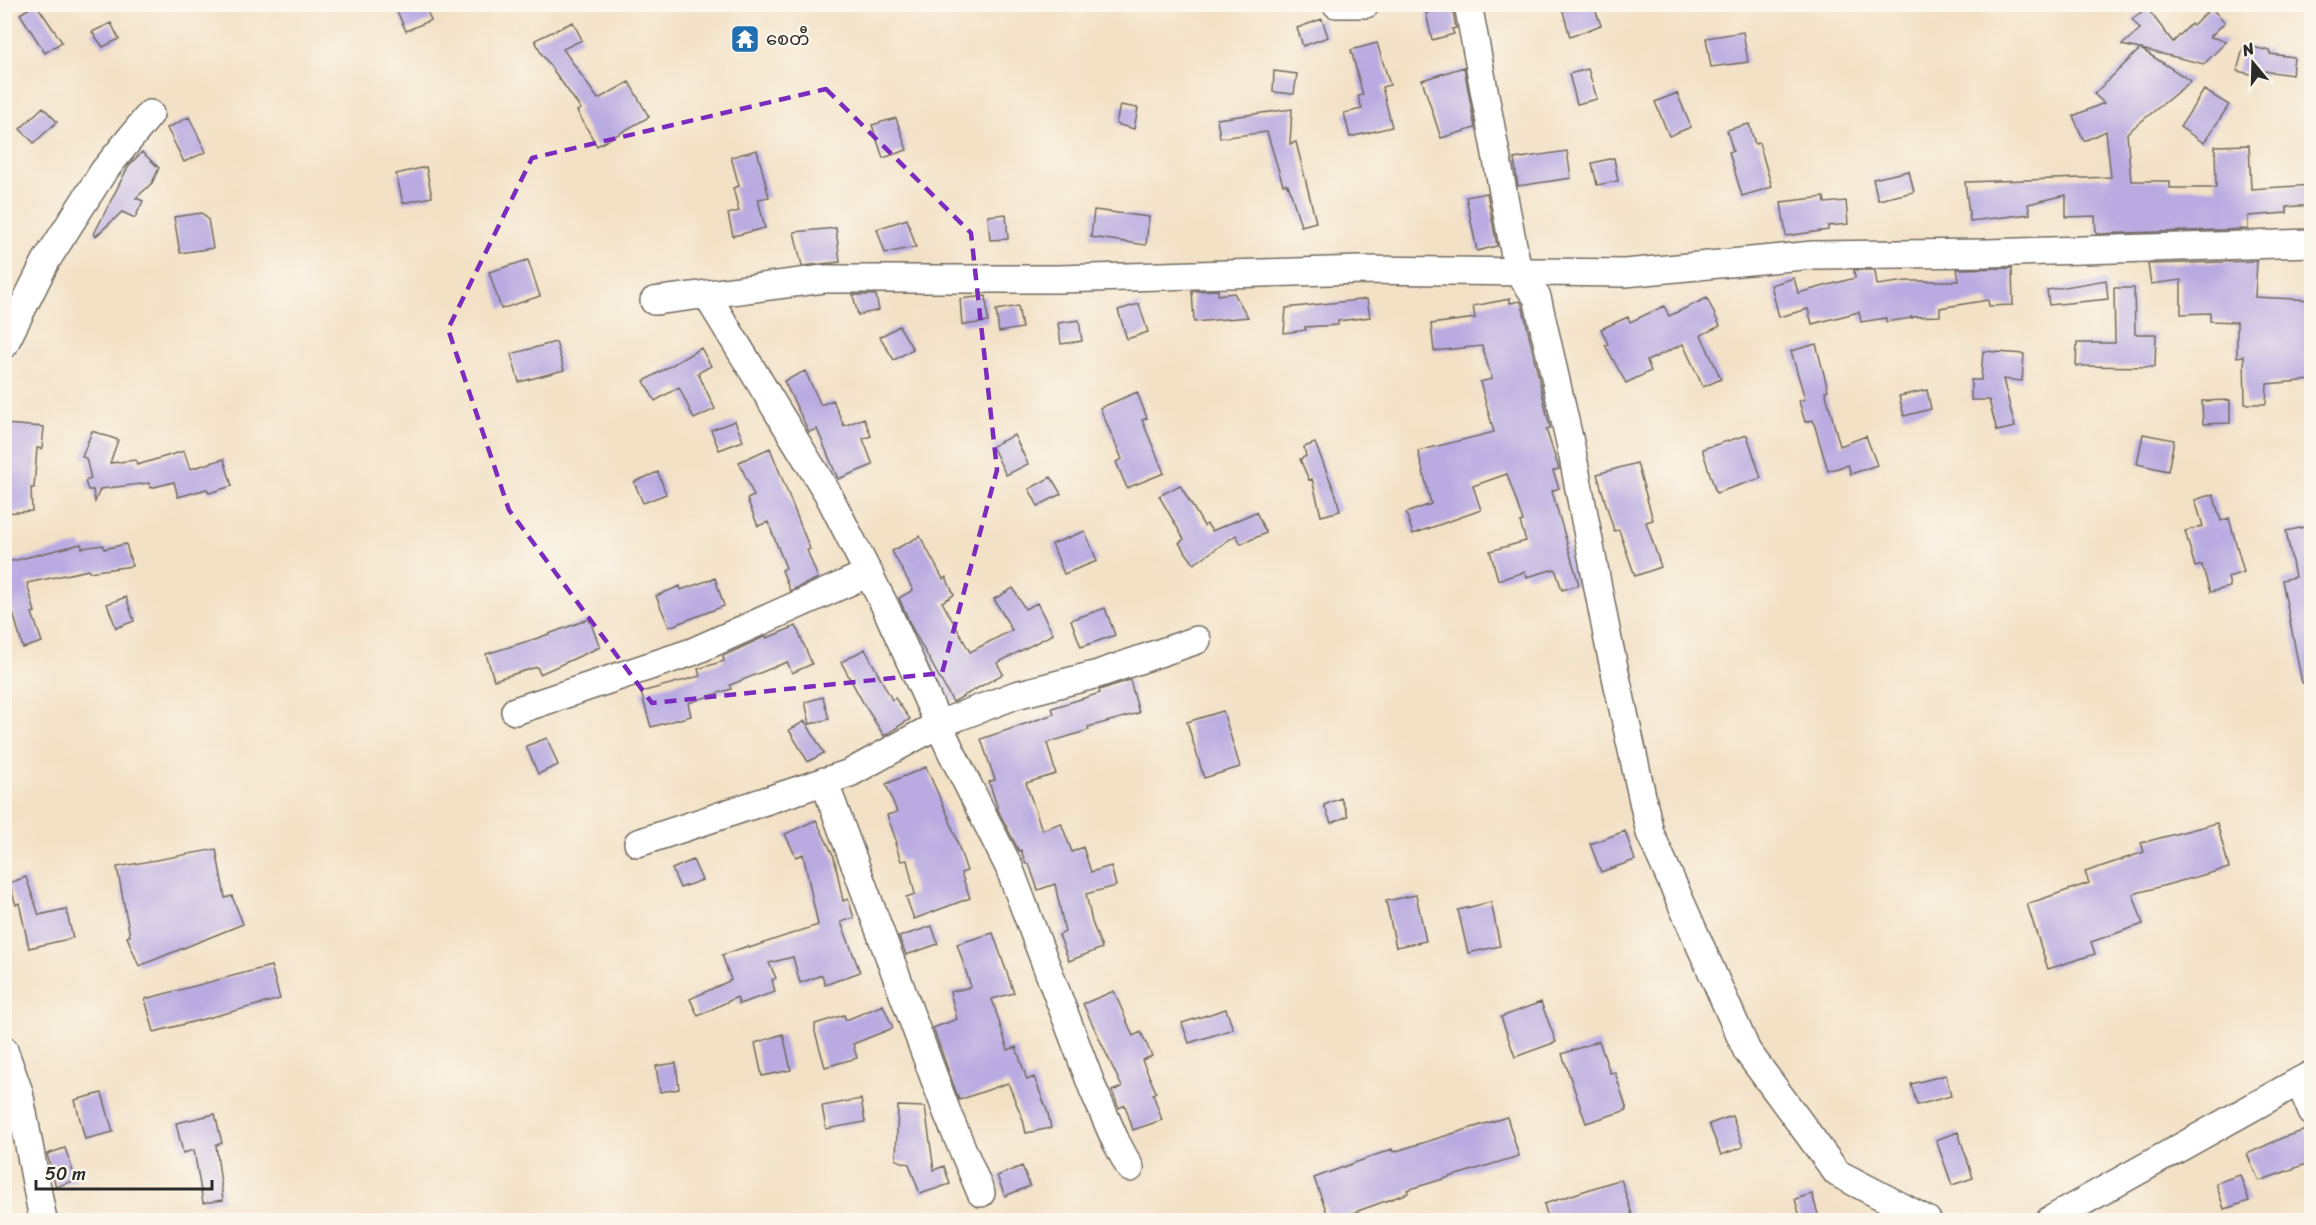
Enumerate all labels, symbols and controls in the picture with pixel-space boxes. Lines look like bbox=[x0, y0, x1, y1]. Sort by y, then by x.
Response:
temple icon: စေတီ bbox=[729, 23, 761, 55]
place label: စေတီ bbox=[766, 23, 810, 55]
north arrow bbox=[2223, 33, 2283, 93]
text: N bbox=[2237, 33, 2259, 65]
scale bar bbox=[36, 1153, 212, 1191]
text: 50 m bbox=[45, 1158, 86, 1190]

